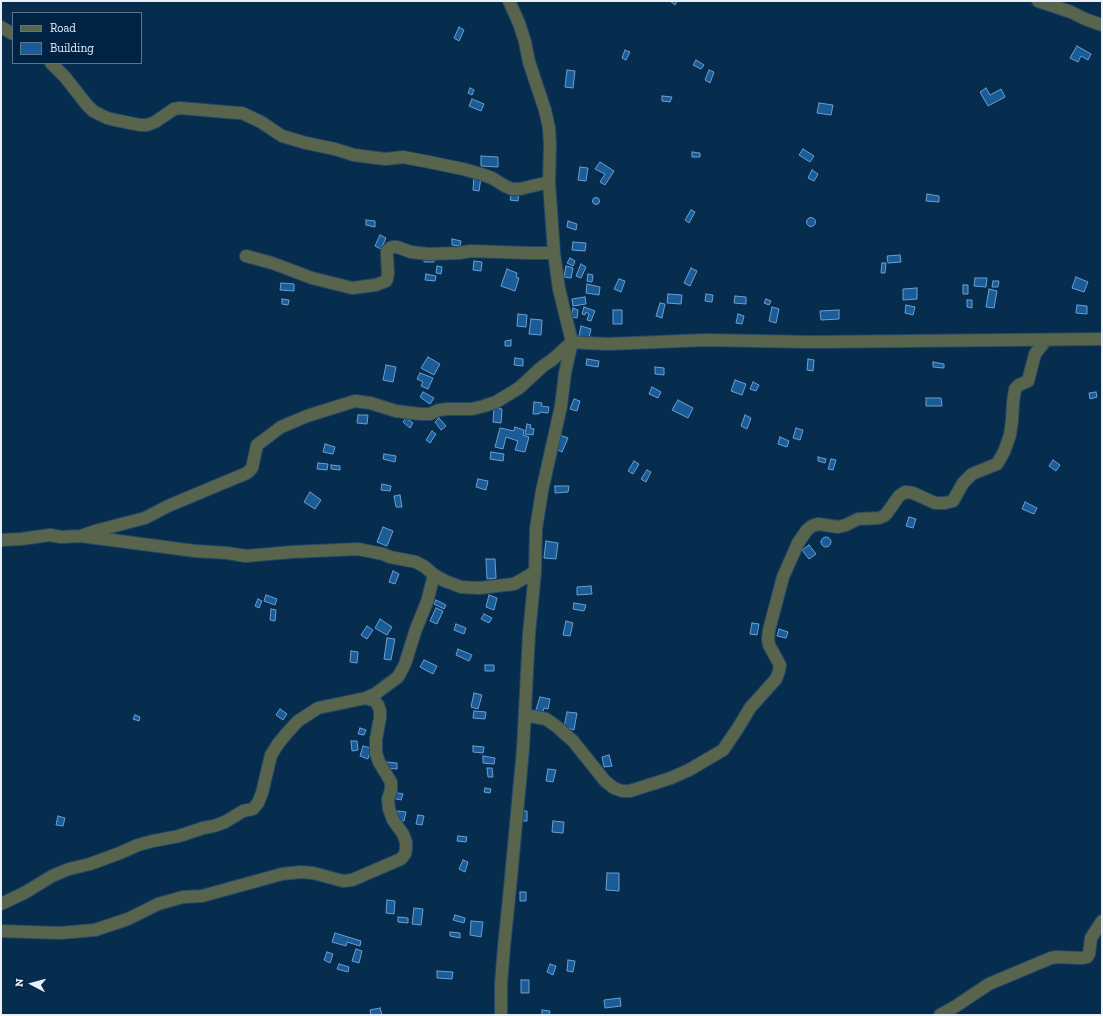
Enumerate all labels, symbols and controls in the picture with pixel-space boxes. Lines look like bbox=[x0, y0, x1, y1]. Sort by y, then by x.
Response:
legend bbox=[12, 12, 142, 64]
text: Road bbox=[50, 21, 76, 35]
text: Building bbox=[50, 41, 94, 55]
north arrow bbox=[12, 964, 52, 1004]
text: N bbox=[13, 978, 26, 988]

